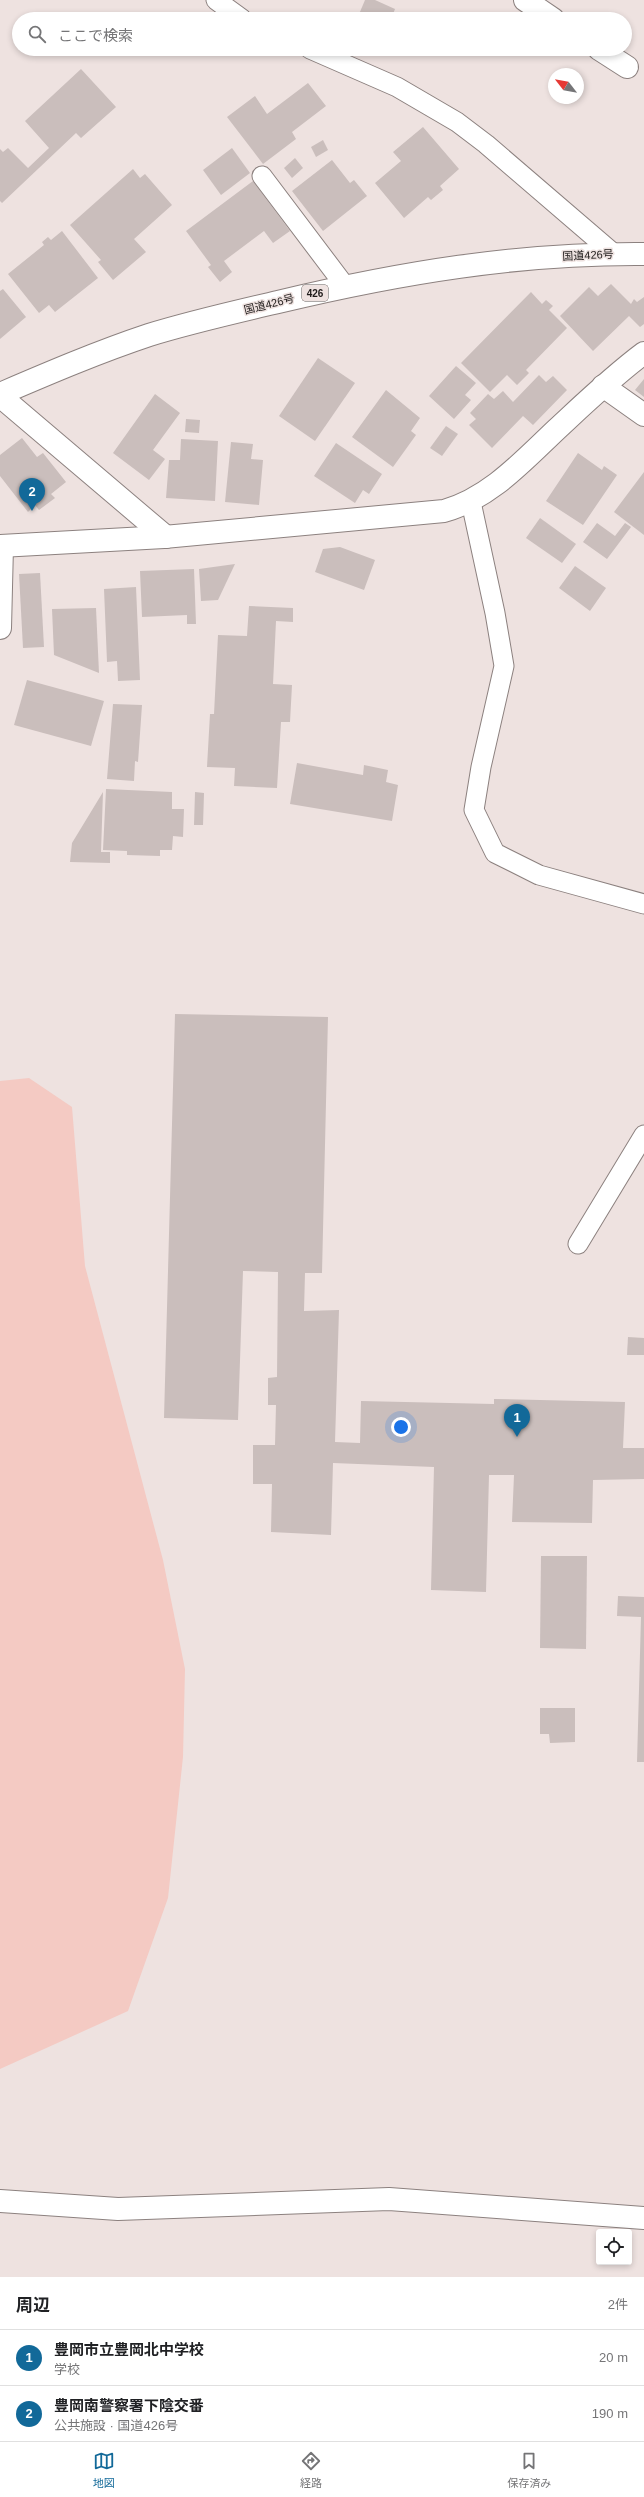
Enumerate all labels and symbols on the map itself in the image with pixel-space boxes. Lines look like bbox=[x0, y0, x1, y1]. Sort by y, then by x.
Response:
north arrow bbox=[548, 68, 584, 104]
street label: 国道426号 bbox=[562, 248, 614, 262]
road number: 426 bbox=[302, 285, 328, 301]
street label: 国道426号 bbox=[243, 292, 295, 316]
pin: 2 bbox=[19, 478, 45, 511]
pin: 1 bbox=[504, 1404, 530, 1437]
your location bbox=[391, 1417, 411, 1437]

